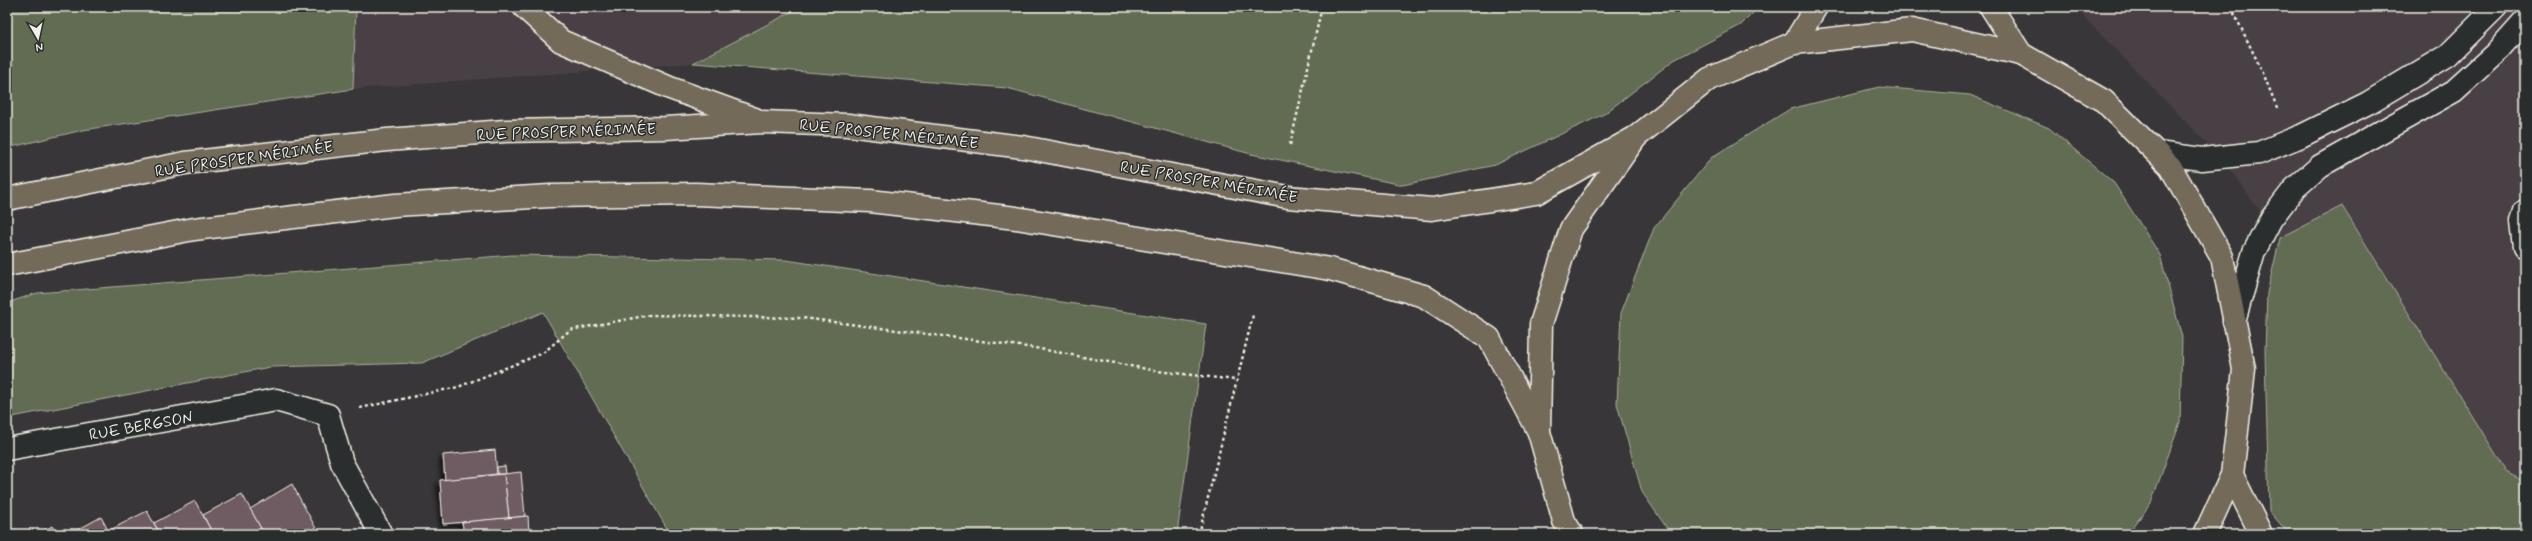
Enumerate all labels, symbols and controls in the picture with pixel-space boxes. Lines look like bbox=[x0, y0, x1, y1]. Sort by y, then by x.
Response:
north arrow bbox=[18, 18, 58, 58]
text: N bbox=[35, 39, 44, 54]
street label: RUE PROSPER MÉRIMÉE bbox=[798, 115, 979, 154]
street label: RUE PROSPER MÉRIMÉE bbox=[476, 119, 656, 146]
street label: RUE PROSPER MÉRIMÉE bbox=[154, 137, 335, 182]
street label: RUE PROSPER MÉRIMÉE bbox=[1118, 157, 1299, 208]
street label: RUE BERGSON bbox=[88, 407, 195, 446]

